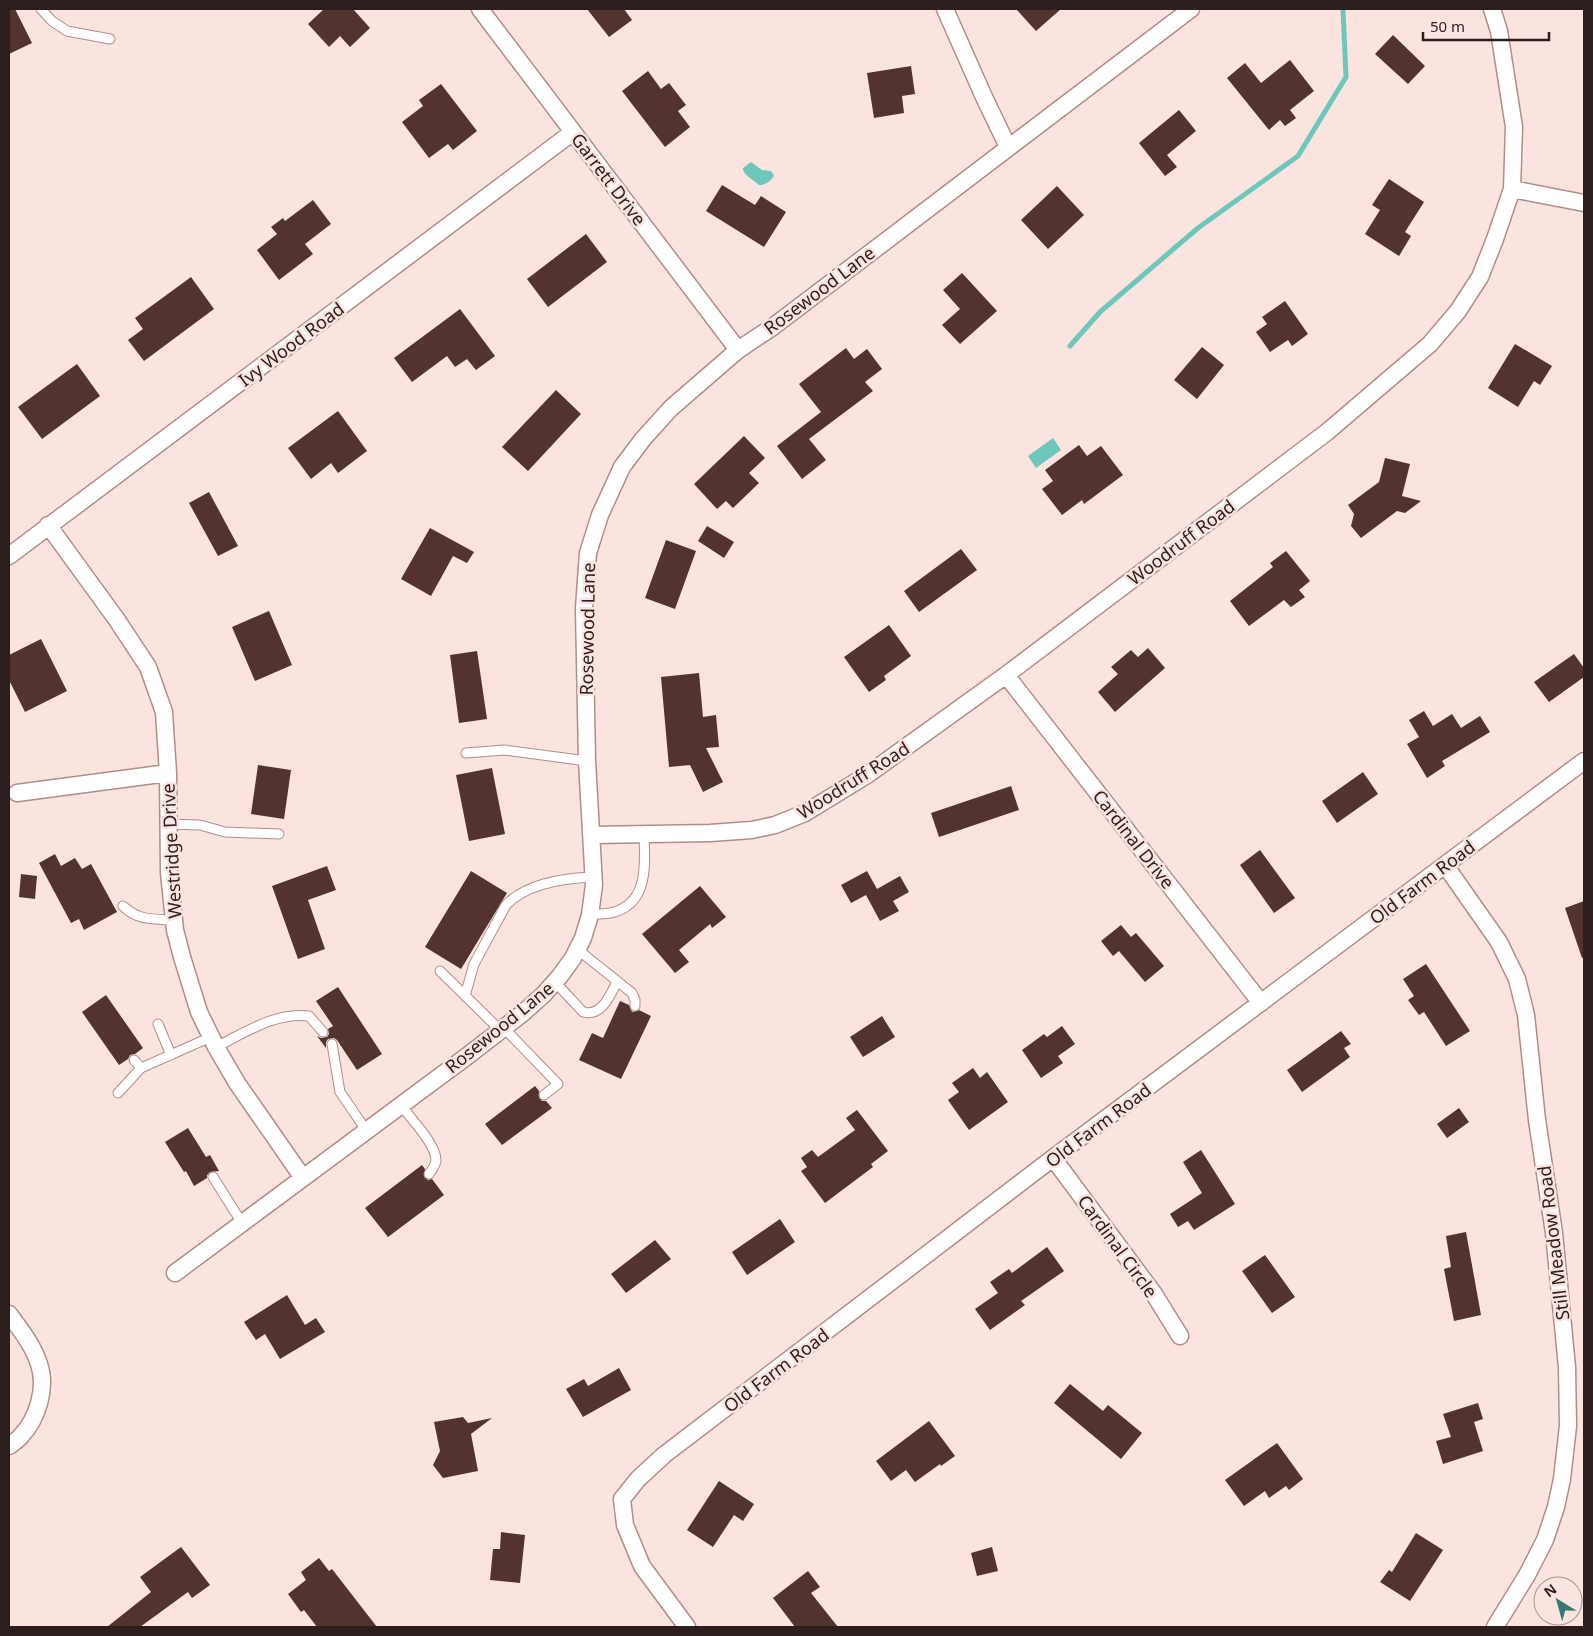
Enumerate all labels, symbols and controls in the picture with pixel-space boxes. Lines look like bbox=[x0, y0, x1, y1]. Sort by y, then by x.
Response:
scale bar bbox=[1423, 10, 1549, 42]
text: 50 m bbox=[1430, 16, 1465, 36]
street label: Garrett Drive bbox=[566, 128, 652, 230]
street label: Rosewood Lane bbox=[759, 240, 879, 340]
street label: Ivy Wood Road bbox=[233, 296, 349, 392]
street label: Woodruff Road bbox=[1123, 494, 1239, 590]
street label: Rosewood Lane bbox=[574, 562, 600, 696]
street label: Woodruff Road bbox=[792, 736, 914, 824]
street label: Westridge Drive bbox=[155, 783, 187, 919]
street label: Cardinal Drive bbox=[1088, 785, 1180, 893]
street label: Old Farm Road bbox=[1364, 834, 1480, 930]
street label: Rosewood Lane bbox=[440, 976, 558, 1078]
street label: Old Farm Road bbox=[1040, 1077, 1156, 1173]
street label: Still Meadow Road bbox=[1532, 1164, 1574, 1322]
street label: Cardinal Circle bbox=[1073, 1190, 1163, 1302]
street label: Old Farm Road bbox=[718, 1322, 834, 1418]
north arrow bbox=[1533, 1576, 1583, 1626]
text: N bbox=[1540, 1579, 1560, 1601]

